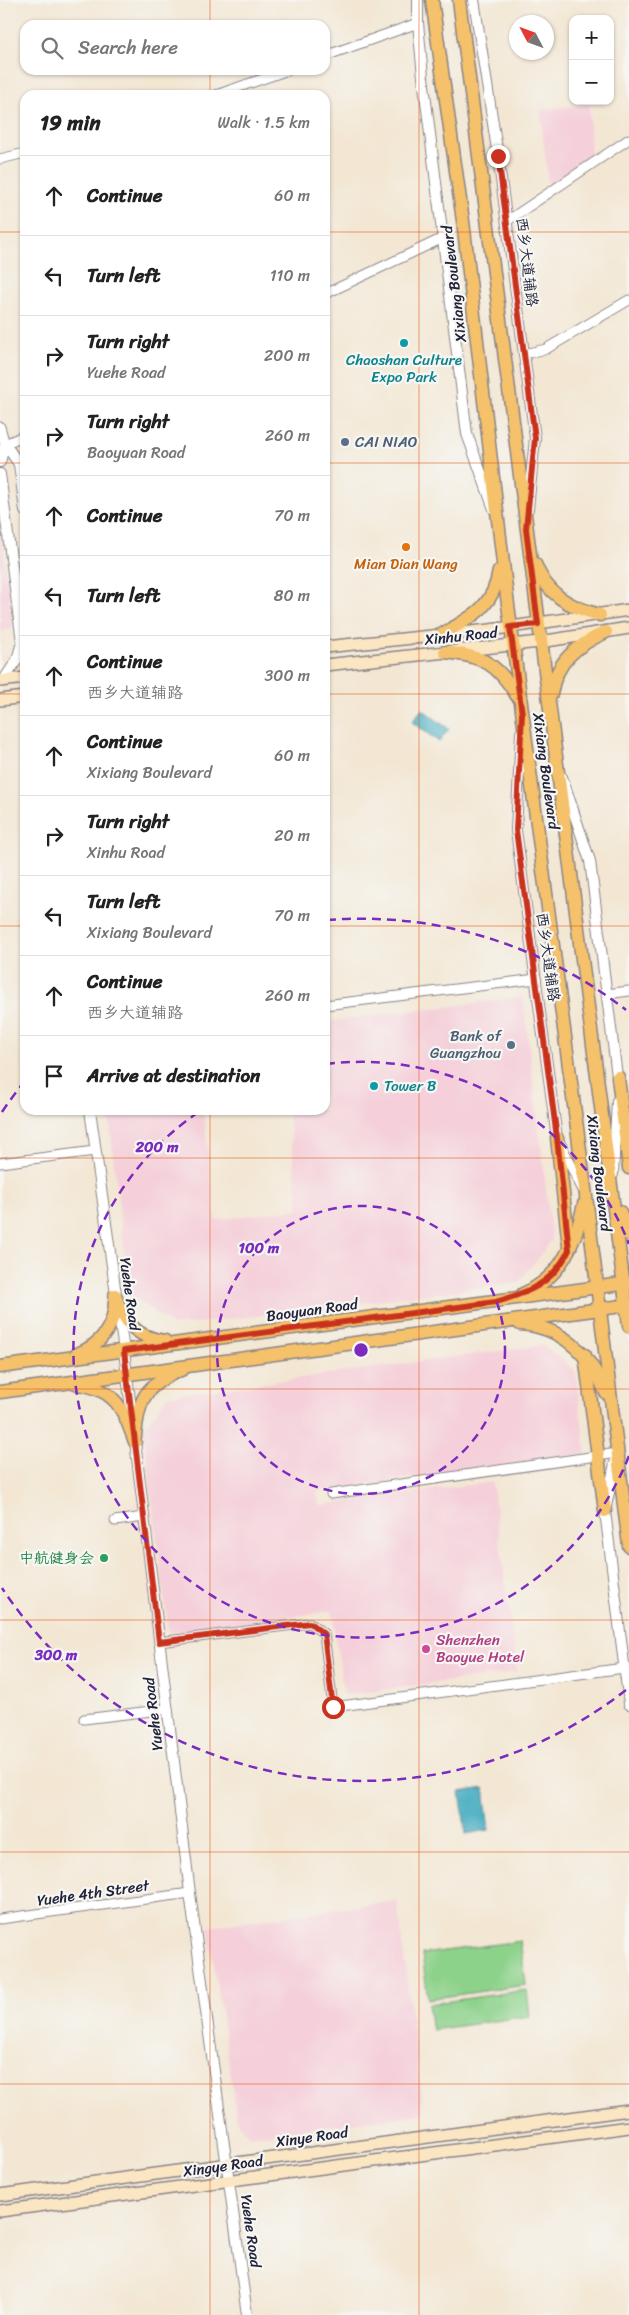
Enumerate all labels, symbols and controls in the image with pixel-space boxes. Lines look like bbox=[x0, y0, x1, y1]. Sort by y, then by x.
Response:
north arrow bbox=[509, 15, 554, 60]
map controls bbox=[569, 15, 614, 105]
button: + bbox=[569, 15, 614, 60]
search box bbox=[20, 20, 330, 75]
text: Search here bbox=[78, 31, 178, 64]
icon: search bbox=[38, 34, 66, 62]
button: − bbox=[569, 60, 614, 105]
text: 19 min bbox=[40, 104, 101, 142]
text: Walk · 1.5 km bbox=[218, 108, 310, 137]
route end bbox=[487, 145, 510, 168]
text: Continue bbox=[87, 179, 163, 212]
text: 60 m bbox=[274, 181, 310, 210]
icon: ahead bbox=[40, 182, 68, 210]
street label: 西乡大道辅路 bbox=[509, 216, 545, 308]
street label: Xixiang Boulevard bbox=[434, 223, 474, 345]
text: Turn left bbox=[87, 259, 160, 292]
text: 110 m bbox=[270, 261, 310, 290]
icon: left bbox=[40, 262, 68, 290]
text: Turn right bbox=[87, 325, 169, 358]
marker: Chaoshan Culture Expo Park bbox=[398, 337, 410, 349]
text: 200 m bbox=[264, 341, 310, 370]
icon: right bbox=[40, 342, 68, 370]
place label: Chaoshan Culture Expo Park bbox=[346, 347, 462, 390]
text: Yuehe Road bbox=[87, 358, 165, 387]
text: Turn right bbox=[87, 405, 169, 438]
text: 260 m bbox=[265, 421, 310, 450]
icon: right bbox=[40, 422, 68, 450]
place label: CAI NIAO bbox=[355, 429, 418, 455]
marker: CAI NIAO bbox=[339, 436, 351, 448]
text: Baoyuan Road bbox=[87, 438, 185, 467]
text: Continue bbox=[87, 499, 163, 532]
text: 70 m bbox=[274, 501, 310, 530]
icon: ahead bbox=[40, 502, 68, 530]
marker: Mian Dian Wang bbox=[400, 541, 412, 553]
place label: Mian Dian Wang bbox=[354, 551, 458, 577]
text: Turn left bbox=[87, 579, 160, 612]
text: 80 m bbox=[274, 581, 310, 610]
icon: left bbox=[40, 582, 68, 610]
street label: Xinhu Road bbox=[422, 619, 500, 653]
text: Continue bbox=[87, 645, 163, 678]
text: 300 m bbox=[265, 661, 310, 690]
icon: ahead bbox=[40, 662, 68, 690]
text: 西乡大道辅路 bbox=[87, 678, 183, 707]
street label: Xixiang Boulevard bbox=[525, 710, 567, 832]
text: Continue bbox=[87, 725, 163, 758]
text: 60 m bbox=[274, 741, 310, 770]
icon: ahead bbox=[40, 742, 68, 770]
text: Xixiang Boulevard bbox=[87, 758, 212, 787]
text: Turn right bbox=[87, 805, 169, 838]
text: 20 m bbox=[274, 821, 310, 850]
icon: right bbox=[40, 822, 68, 850]
text: Xinhu Road bbox=[87, 838, 165, 867]
text: Turn left bbox=[87, 885, 160, 918]
text: 70 m bbox=[274, 901, 310, 930]
icon: left bbox=[40, 902, 68, 930]
street label: 西乡大道辅路 bbox=[529, 911, 567, 1003]
text: Xixiang Boulevard bbox=[87, 918, 212, 947]
text: Continue bbox=[87, 965, 163, 998]
text: 260 m bbox=[265, 981, 310, 1010]
icon: ahead bbox=[40, 982, 68, 1010]
text: 西乡大道辅路 bbox=[87, 998, 183, 1027]
place label: Bank of Guangzhou bbox=[430, 1023, 502, 1066]
marker: Bank of Guangzhou bbox=[505, 1039, 517, 1051]
text: Arrive at destination bbox=[87, 1059, 260, 1092]
icon: arrive bbox=[40, 1062, 68, 1090]
place label: Tower B bbox=[384, 1073, 437, 1099]
marker: Tower B bbox=[368, 1080, 380, 1092]
street label: Xixiang Boulevard bbox=[579, 1112, 619, 1234]
text: 200 m bbox=[134, 1134, 179, 1160]
text: 100 m bbox=[239, 1235, 280, 1261]
street label: Yuehe Road bbox=[112, 1256, 148, 1333]
street label: Baoyuan Road bbox=[265, 1291, 360, 1329]
centre of rings bbox=[352, 1341, 370, 1359]
place label: 中航健身会 bbox=[19, 1545, 94, 1571]
marker: 中航健身会 bbox=[98, 1552, 110, 1564]
place label: Shenzhen Baoyue Hotel bbox=[436, 1627, 525, 1670]
text: 300 m bbox=[34, 1642, 78, 1668]
marker: Shenzhen Baoyue Hotel bbox=[420, 1643, 432, 1655]
street label: Yuehe Road bbox=[135, 1675, 170, 1752]
route start bbox=[322, 1696, 345, 1719]
street label: Yuehe 4th Street bbox=[35, 1872, 152, 1914]
street label: Xinye Road bbox=[273, 2119, 351, 2155]
street label: Xingye Road bbox=[181, 2147, 266, 2185]
street label: Yuehe Road bbox=[233, 2193, 269, 2270]

